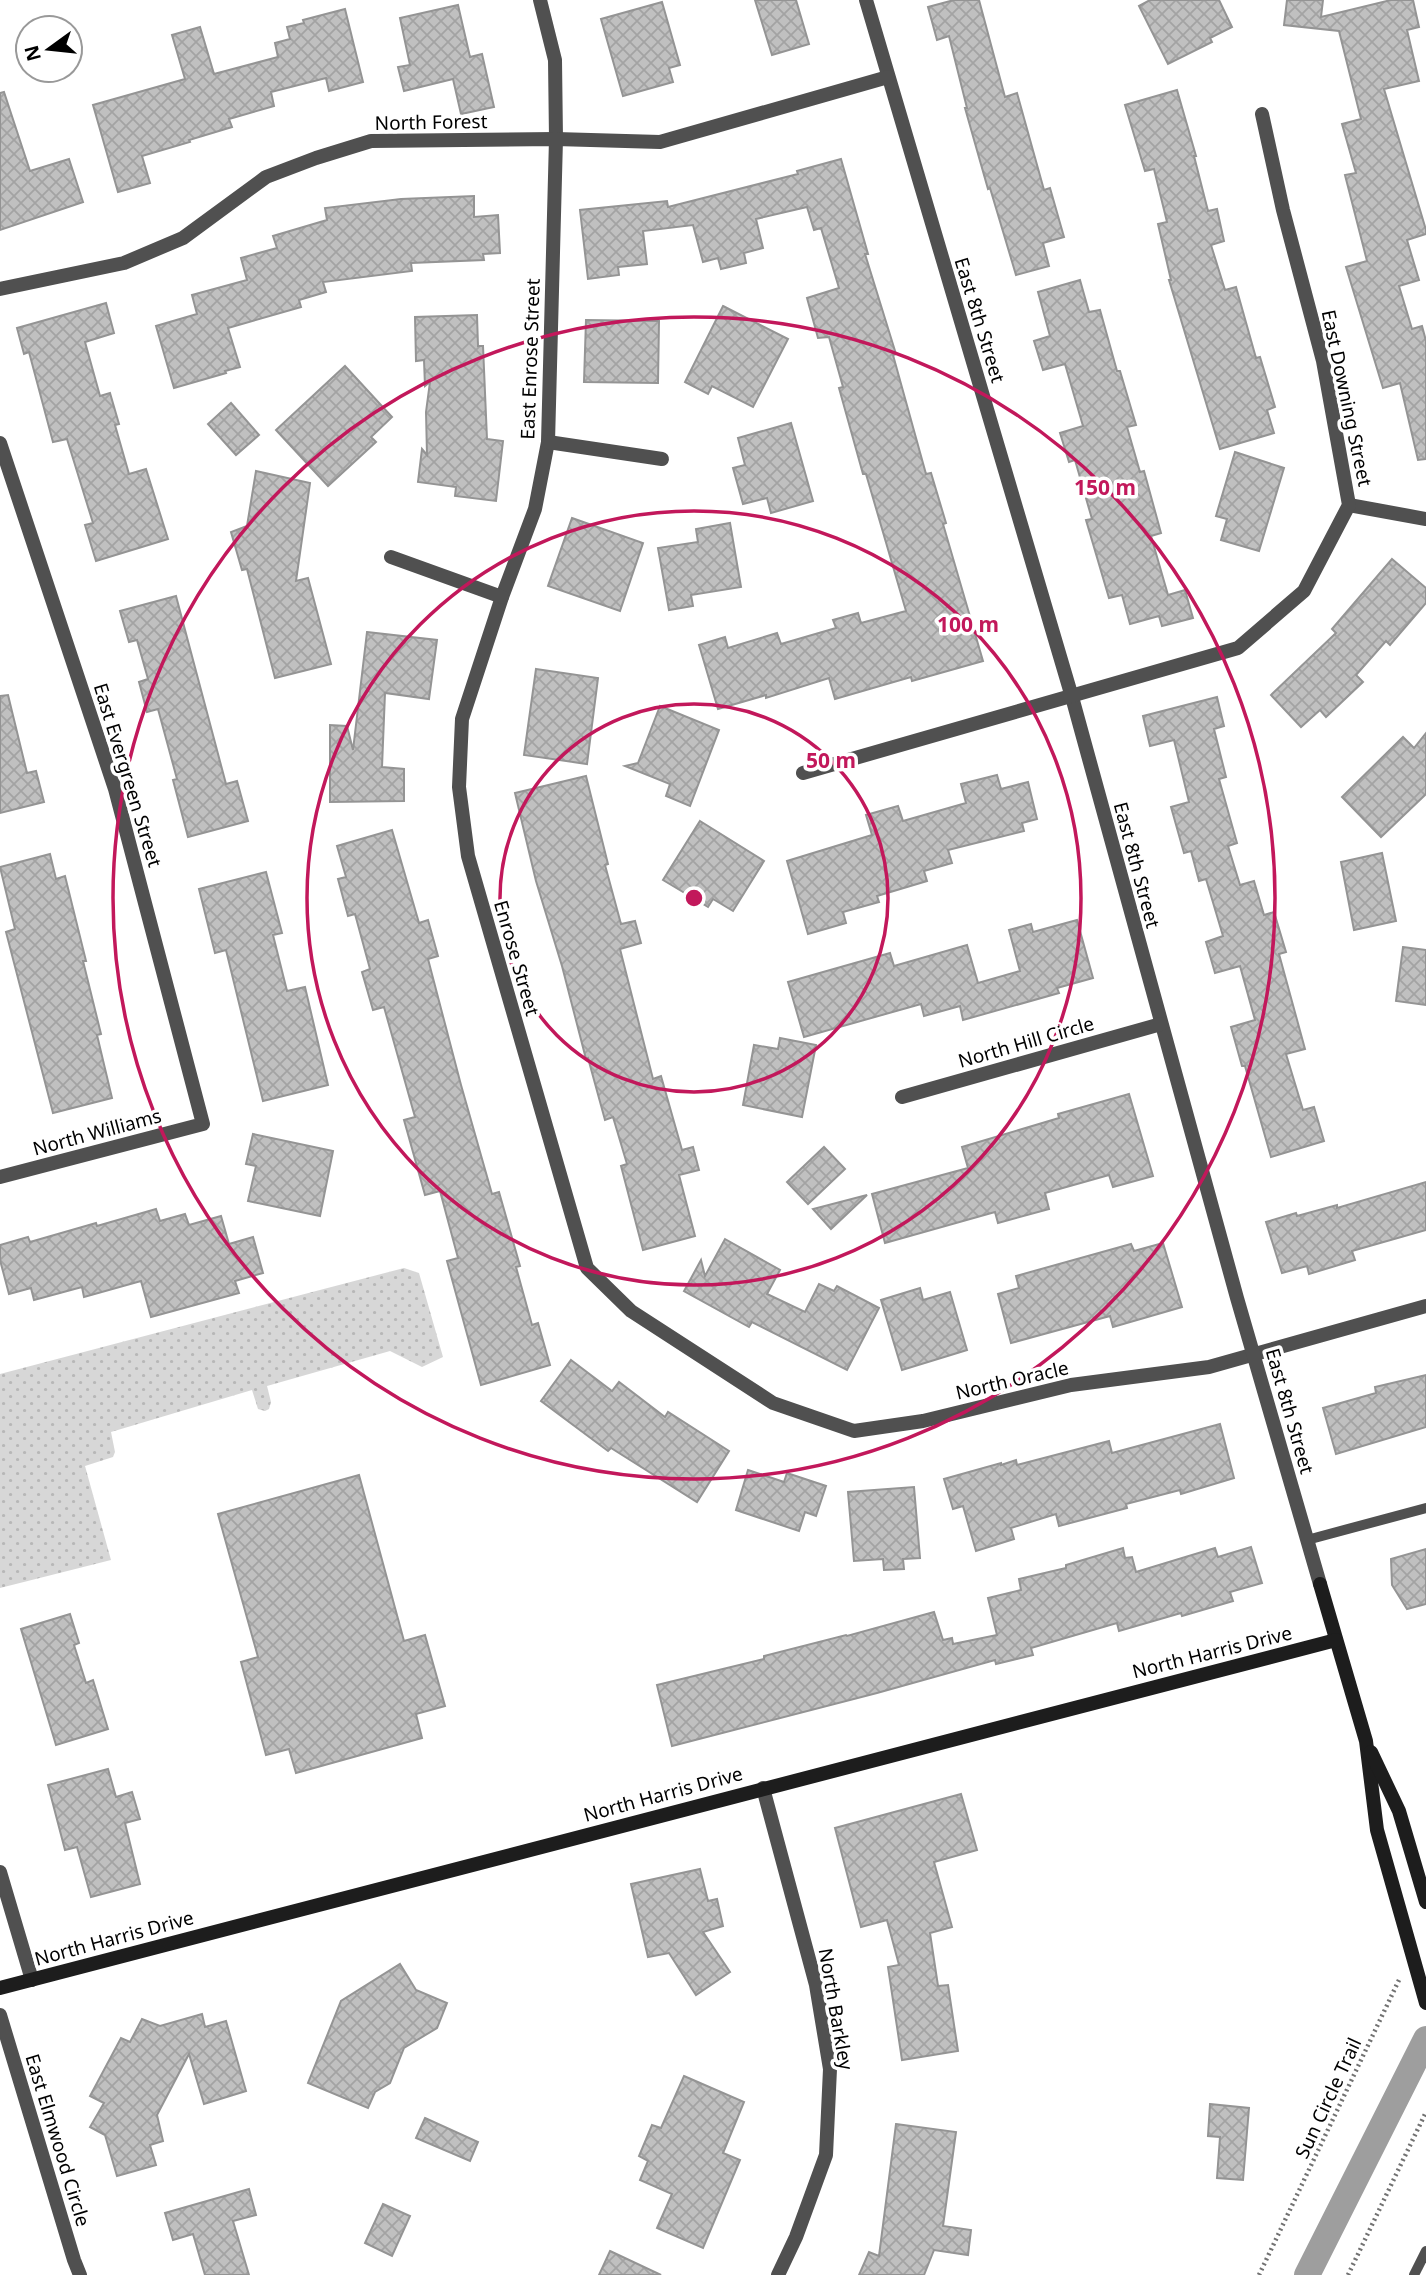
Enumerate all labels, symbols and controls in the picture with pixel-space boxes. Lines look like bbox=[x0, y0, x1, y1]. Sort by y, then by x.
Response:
north arrow bbox=[14, 14, 84, 84]
text: N bbox=[18, 43, 47, 64]
street label: North Forest bbox=[374, 108, 488, 136]
street label: East 8th Street bbox=[949, 254, 1011, 386]
street label: East Enrose Street bbox=[514, 278, 546, 440]
street label: East Downing Street bbox=[1316, 307, 1378, 489]
text: 150 m bbox=[1074, 473, 1136, 501]
text: 100 m bbox=[937, 610, 999, 638]
street label: East Evergreen Street bbox=[88, 680, 168, 870]
text: 50 m bbox=[806, 746, 856, 774]
street label: East 8th Street bbox=[1108, 799, 1166, 931]
centre of rings bbox=[682, 886, 706, 910]
street label: Enrose Street bbox=[488, 897, 546, 1019]
street label: North Hill Circle bbox=[955, 1010, 1097, 1074]
street label: North Williams bbox=[30, 1102, 164, 1162]
street label: East 8th Street bbox=[1260, 1345, 1320, 1477]
street label: North Oracle bbox=[953, 1354, 1071, 1406]
street label: North Harris Drive bbox=[1129, 1620, 1295, 1684]
street label: North Harris Drive bbox=[581, 1760, 745, 1828]
street label: North Harris Drive bbox=[32, 1904, 196, 1972]
street label: North Barkley bbox=[812, 1946, 860, 2072]
street label: Sun Circle Trail bbox=[1289, 2033, 1367, 2163]
street label: East Elmwood Circle bbox=[19, 2051, 97, 2229]

